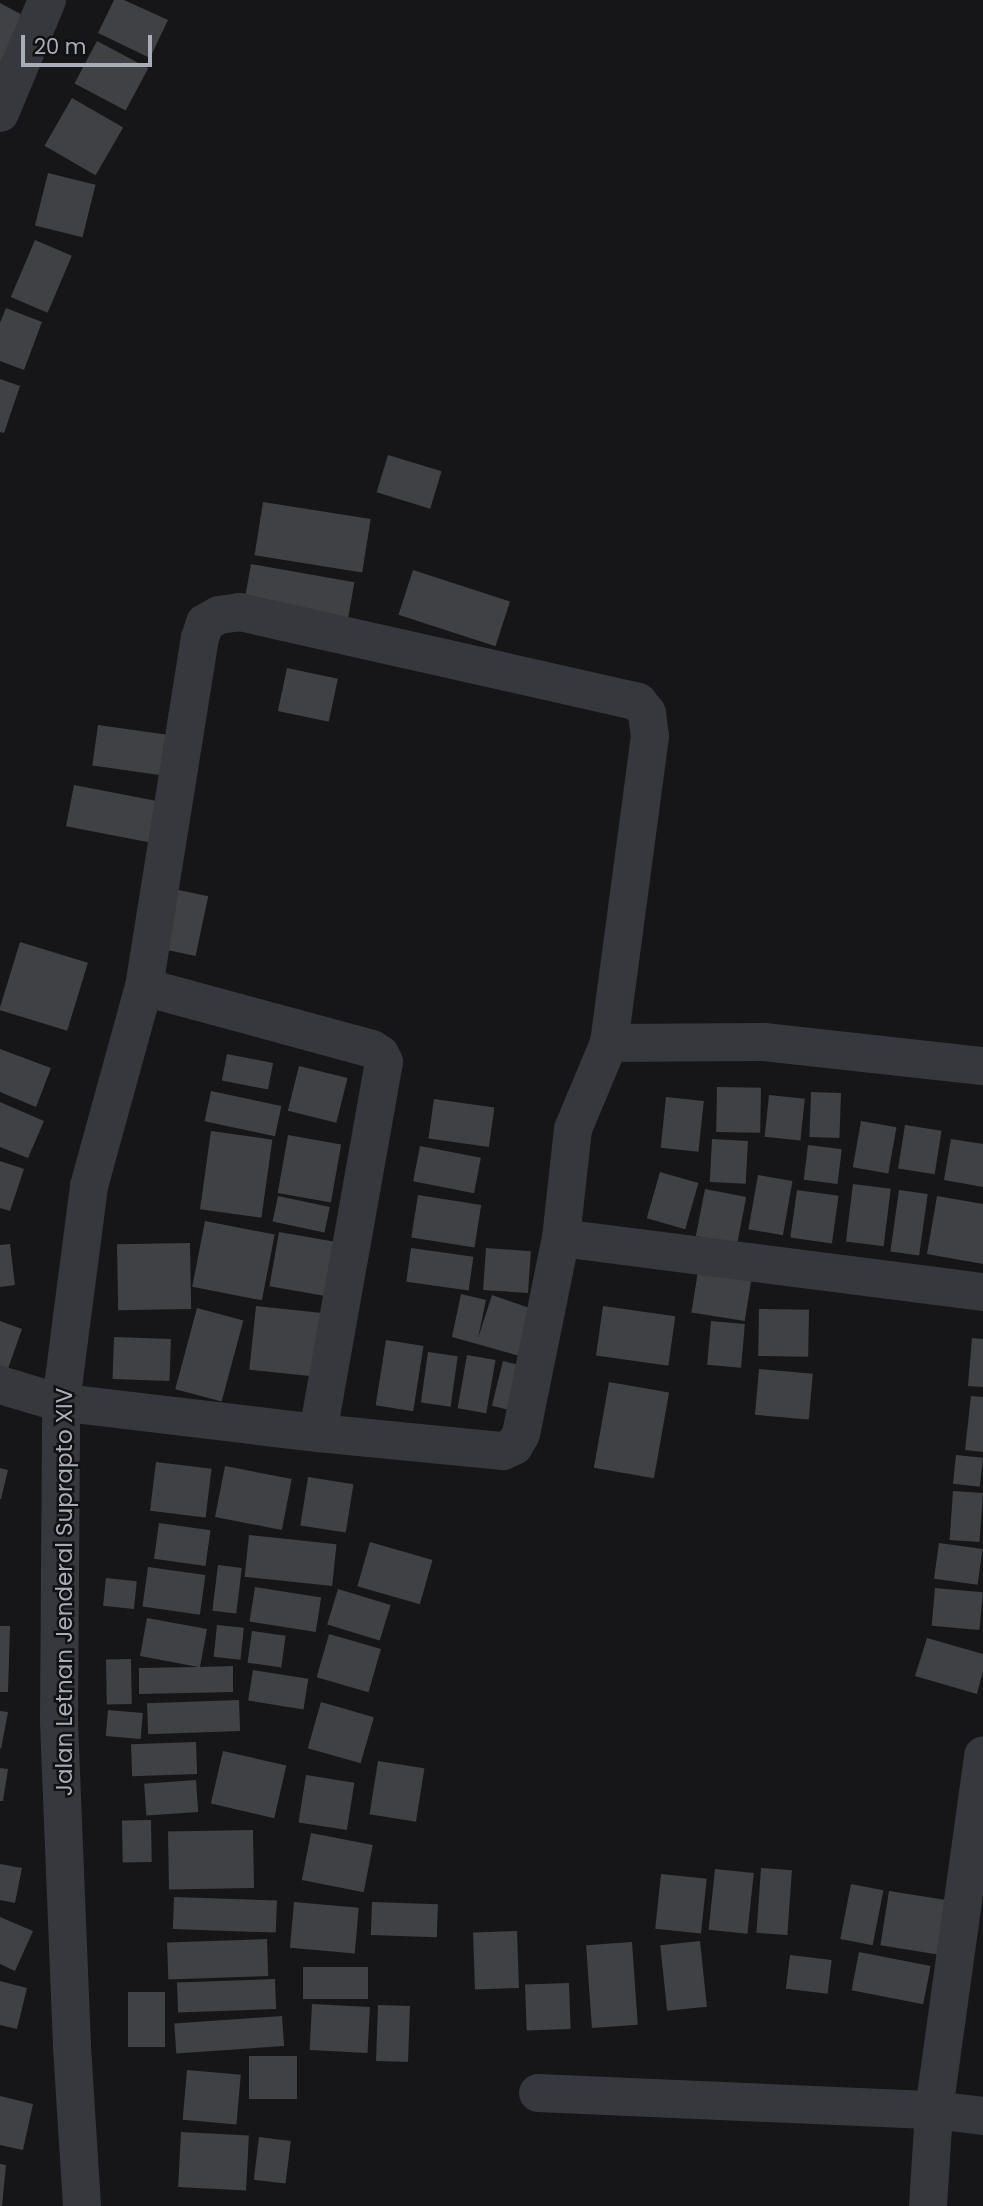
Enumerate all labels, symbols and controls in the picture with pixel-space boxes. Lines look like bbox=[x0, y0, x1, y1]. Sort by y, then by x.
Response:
scale bar bbox=[24, 21, 156, 65]
text: 20 m bbox=[34, 32, 87, 61]
street label: Jalan Letnan Jenderal Suprapto XIV bbox=[50, 1388, 78, 1796]

